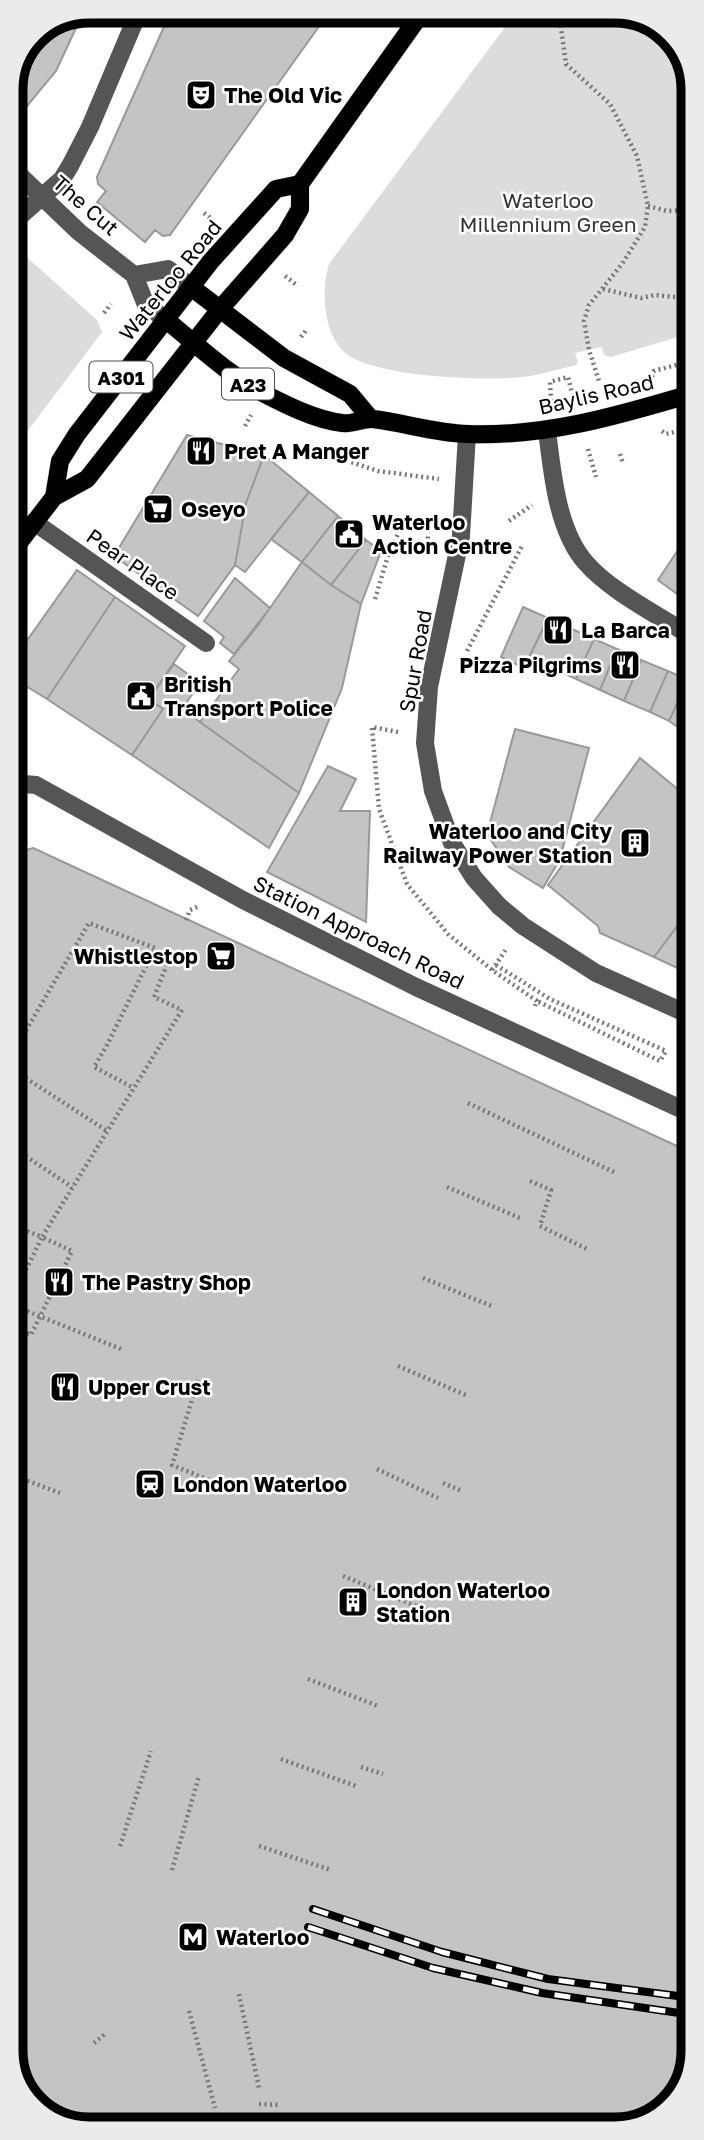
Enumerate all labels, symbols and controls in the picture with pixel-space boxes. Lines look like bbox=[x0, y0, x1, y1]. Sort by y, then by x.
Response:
theatre icon: The Old Vic bbox=[184, 78, 218, 112]
place label: The Old Vic bbox=[224, 82, 342, 108]
street label: The Cut bbox=[48, 169, 124, 241]
park label: Waterloo Millennium Green bbox=[459, 187, 637, 237]
street label: Waterloo Road bbox=[113, 214, 227, 346]
road number: A301 bbox=[90, 362, 152, 392]
road number: A23 bbox=[222, 368, 274, 400]
street label: Baylis Road bbox=[536, 368, 656, 420]
restaurant icon: Pret A Manger bbox=[184, 434, 218, 468]
place label: Pret A Manger bbox=[224, 438, 369, 464]
supermarket icon: Oseyo bbox=[141, 492, 175, 526]
place label: Oseyo bbox=[181, 496, 246, 522]
place label: Waterloo Action Centre bbox=[372, 509, 512, 559]
public building icon: Waterloo Action Centre bbox=[332, 517, 366, 551]
street label: Pear Place bbox=[82, 523, 184, 605]
street label: Spur Road bbox=[393, 608, 437, 714]
restaurant icon: La Barca bbox=[541, 613, 575, 647]
place label: La Barca bbox=[581, 617, 670, 643]
restaurant icon: Pizza Pilgrims bbox=[608, 648, 642, 682]
place label: Pizza Pilgrims bbox=[459, 652, 602, 678]
place label: British Transport Police bbox=[164, 671, 333, 721]
public building icon: British Transport Police bbox=[124, 679, 158, 713]
place label: Waterloo and City Railway Power Station bbox=[383, 818, 612, 868]
building icon: Waterloo and City Railway Power Station bbox=[618, 826, 652, 860]
street label: Station Approach Road bbox=[249, 870, 469, 994]
supermarket icon: Whistlestop bbox=[204, 939, 238, 973]
place label: Whistlestop bbox=[74, 943, 198, 969]
restaurant icon: The Pastry Shop bbox=[42, 1265, 76, 1299]
place label: The Pastry Shop bbox=[82, 1269, 251, 1295]
restaurant icon: Upper Crust bbox=[48, 1370, 82, 1404]
place label: Upper Crust bbox=[88, 1374, 211, 1400]
station icon: London Waterloo bbox=[133, 1467, 167, 1501]
place label: London Waterloo bbox=[173, 1471, 347, 1497]
place label: London Waterloo Station bbox=[376, 1577, 550, 1627]
building icon: London Waterloo Station bbox=[336, 1585, 370, 1619]
metro station icon: Waterloo bbox=[176, 1920, 210, 1954]
place label: Waterloo bbox=[216, 1924, 309, 1950]

